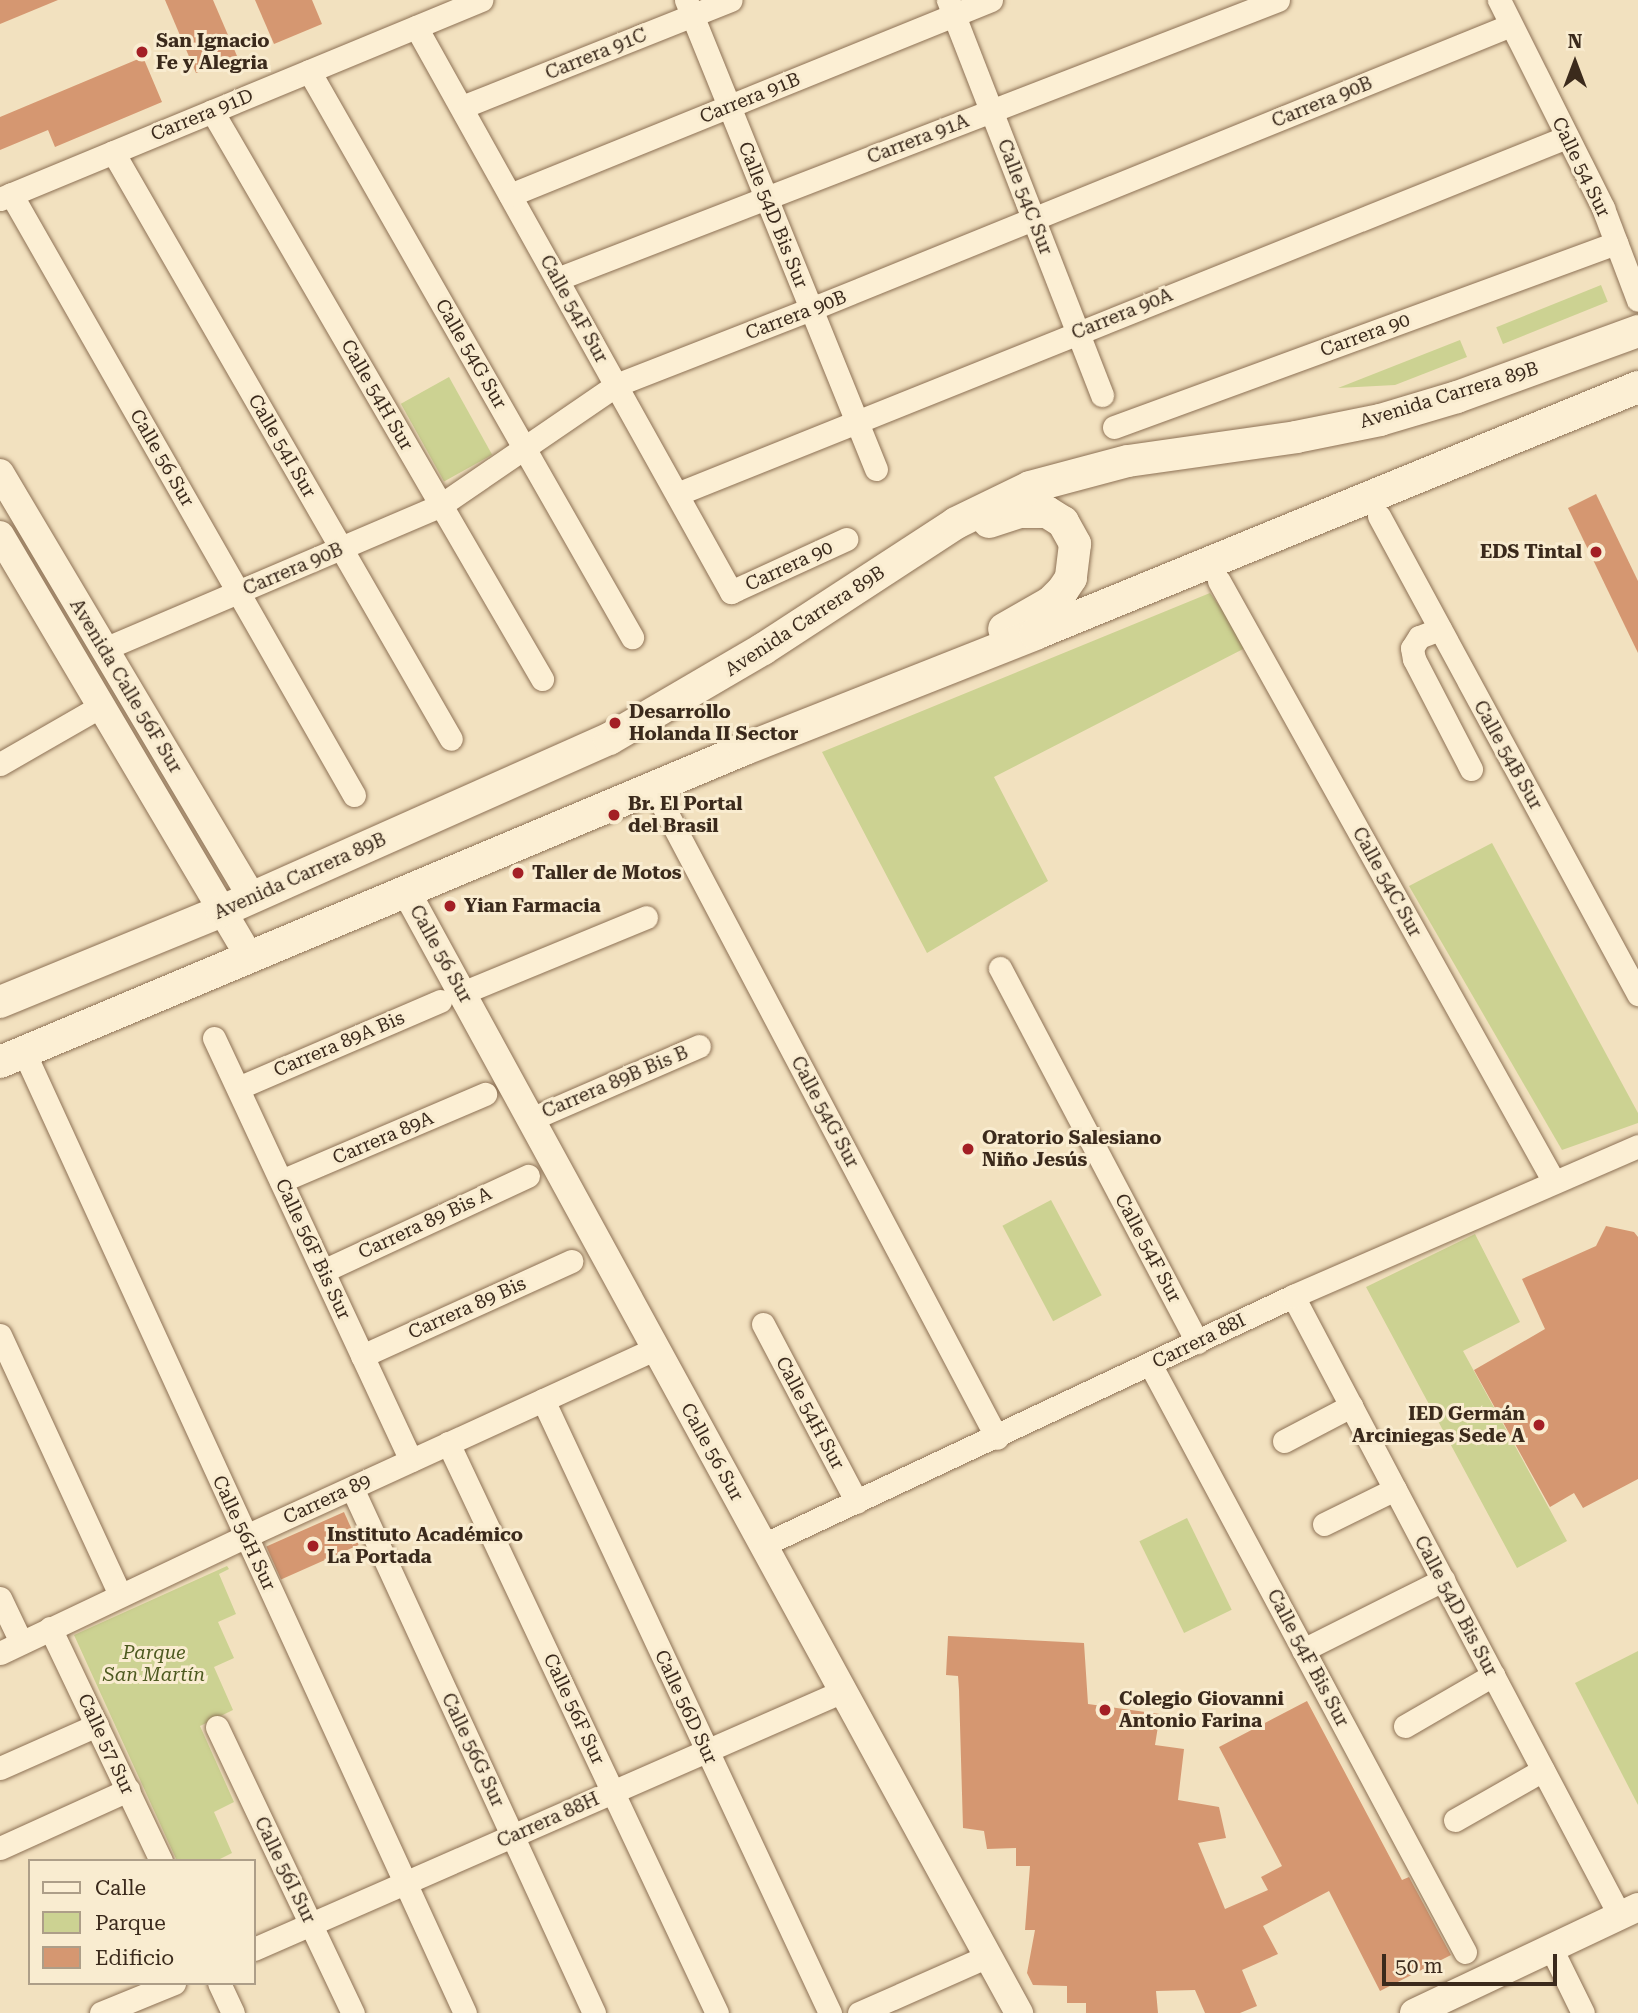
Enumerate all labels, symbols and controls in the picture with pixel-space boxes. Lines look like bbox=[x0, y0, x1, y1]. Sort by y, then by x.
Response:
street label: Carrera 91C bbox=[542, 23, 650, 85]
north arrow bbox=[1540, 28, 1610, 98]
place label: San Ignacio Fe y Alegria bbox=[156, 30, 270, 74]
text: N bbox=[1568, 30, 1582, 53]
marker: San Ignacio Fe y Alegria bbox=[134, 44, 150, 60]
street label: Carrera 91B bbox=[696, 67, 804, 129]
street label: Carrera 90B bbox=[1268, 71, 1376, 133]
street label: Carrera 91D bbox=[147, 84, 257, 146]
street label: Carrera 91A bbox=[864, 109, 972, 169]
street label: Calle 54 Sur bbox=[1547, 113, 1615, 221]
street label: Calle 54C Sur bbox=[992, 136, 1058, 258]
street label: Calle 54D Bis Sur bbox=[733, 138, 813, 292]
street label: Calle 54F Sur bbox=[535, 251, 613, 367]
street label: Carrera 90A bbox=[1068, 283, 1176, 345]
street label: Carrera 90B bbox=[742, 285, 850, 345]
street label: Calle 54G Sur bbox=[430, 295, 512, 413]
street label: Carrera 90 bbox=[1317, 308, 1413, 362]
street label: Calle 54H Sur bbox=[336, 335, 418, 455]
street label: Avenida Carrera 89B bbox=[1357, 357, 1541, 433]
street label: Calle 54I Sur bbox=[243, 390, 321, 502]
street label: Calle 56 Sur bbox=[125, 405, 199, 511]
street label: Carrera 90 bbox=[742, 536, 836, 596]
street label: Carrera 90B bbox=[240, 538, 346, 600]
place label: EDS Tintal bbox=[1480, 541, 1582, 563]
marker: EDS Tintal bbox=[1588, 544, 1604, 560]
street label: Avenida Carrera 89B bbox=[721, 561, 889, 681]
street label: Avenida Calle 56F Sur bbox=[65, 595, 187, 777]
street label: Calle 54B Sur bbox=[1469, 696, 1547, 814]
place label: Desarrollo Holanda II Sector bbox=[629, 701, 798, 745]
marker: Desarrollo Holanda II Sector bbox=[607, 715, 623, 731]
place label: Br. El Portal del Brasil bbox=[628, 793, 742, 837]
marker: Br. El Portal del Brasil bbox=[606, 807, 622, 823]
street label: Calle 54C Sur bbox=[1347, 823, 1427, 941]
street label: Avenida Carrera 89B bbox=[210, 828, 390, 924]
place label: Taller de Motos bbox=[532, 862, 682, 884]
marker: Taller de Motos bbox=[510, 865, 526, 881]
place label: Yian Farmacia bbox=[464, 895, 601, 917]
marker: Yian Farmacia bbox=[442, 898, 458, 914]
street label: Calle 56 Sur bbox=[405, 901, 477, 1007]
street label: Carrera 89A Bis bbox=[270, 1006, 408, 1082]
street label: Carrera 89B Bis B bbox=[538, 1041, 692, 1123]
street label: Calle 54G Sur bbox=[786, 1052, 864, 1172]
street label: Carrera 89A bbox=[329, 1107, 437, 1169]
place label: Oratorio Salesiano Niño Jesús bbox=[982, 1127, 1162, 1171]
marker: Oratorio Salesiano Niño Jesús bbox=[960, 1141, 976, 1157]
street label: Calle 56F Bis Sur bbox=[270, 1175, 356, 1323]
street label: Carrera 89 Bis A bbox=[355, 1182, 495, 1264]
street label: Calle 54F Sur bbox=[1110, 1190, 1186, 1306]
street label: Carrera 89 Bis bbox=[405, 1272, 529, 1344]
street label: Carrera 88I bbox=[1149, 1309, 1249, 1373]
street label: Calle 54H Sur bbox=[771, 1353, 849, 1473]
street label: Calle 56 Sur bbox=[676, 1399, 748, 1505]
place label: IED Germán Arciniegas Sede A bbox=[1352, 1403, 1525, 1447]
marker: IED Germán Arciniegas Sede A bbox=[1531, 1417, 1547, 1433]
street label: Carrera 89 bbox=[280, 1469, 374, 1529]
street label: Calle 56H Sur bbox=[207, 1472, 281, 1594]
place label: Instituto Académico La Portada bbox=[327, 1524, 523, 1568]
street label: Calle 54D Bis Sur bbox=[1409, 1532, 1503, 1680]
marker: Instituto Académico La Portada bbox=[305, 1538, 321, 1554]
street label: Calle 54F Bis Sur bbox=[1262, 1585, 1354, 1731]
park label: Parque San Martín bbox=[103, 1642, 205, 1686]
street label: Calle 56D Sur bbox=[650, 1646, 722, 1768]
street label: Calle 56F Sur bbox=[538, 1650, 610, 1768]
place label: Colegio Giovanni Antonio Farina bbox=[1119, 1688, 1284, 1732]
street label: Calle 56G Sur bbox=[437, 1689, 509, 1811]
street label: Calle 57 Sur bbox=[73, 1690, 139, 1798]
marker: Colegio Giovanni Antonio Farina bbox=[1097, 1702, 1113, 1718]
street label: Carrera 88H bbox=[493, 1787, 603, 1853]
street label: Calle 56I Sur bbox=[249, 1813, 321, 1927]
legend bbox=[28, 1859, 256, 1985]
text: Calle bbox=[95, 1876, 146, 1900]
text: Parque bbox=[95, 1911, 166, 1935]
scale bar bbox=[1386, 1940, 1561, 1984]
text: Edificio bbox=[95, 1946, 174, 1970]
text: 50 m bbox=[1395, 1954, 1443, 1978]

